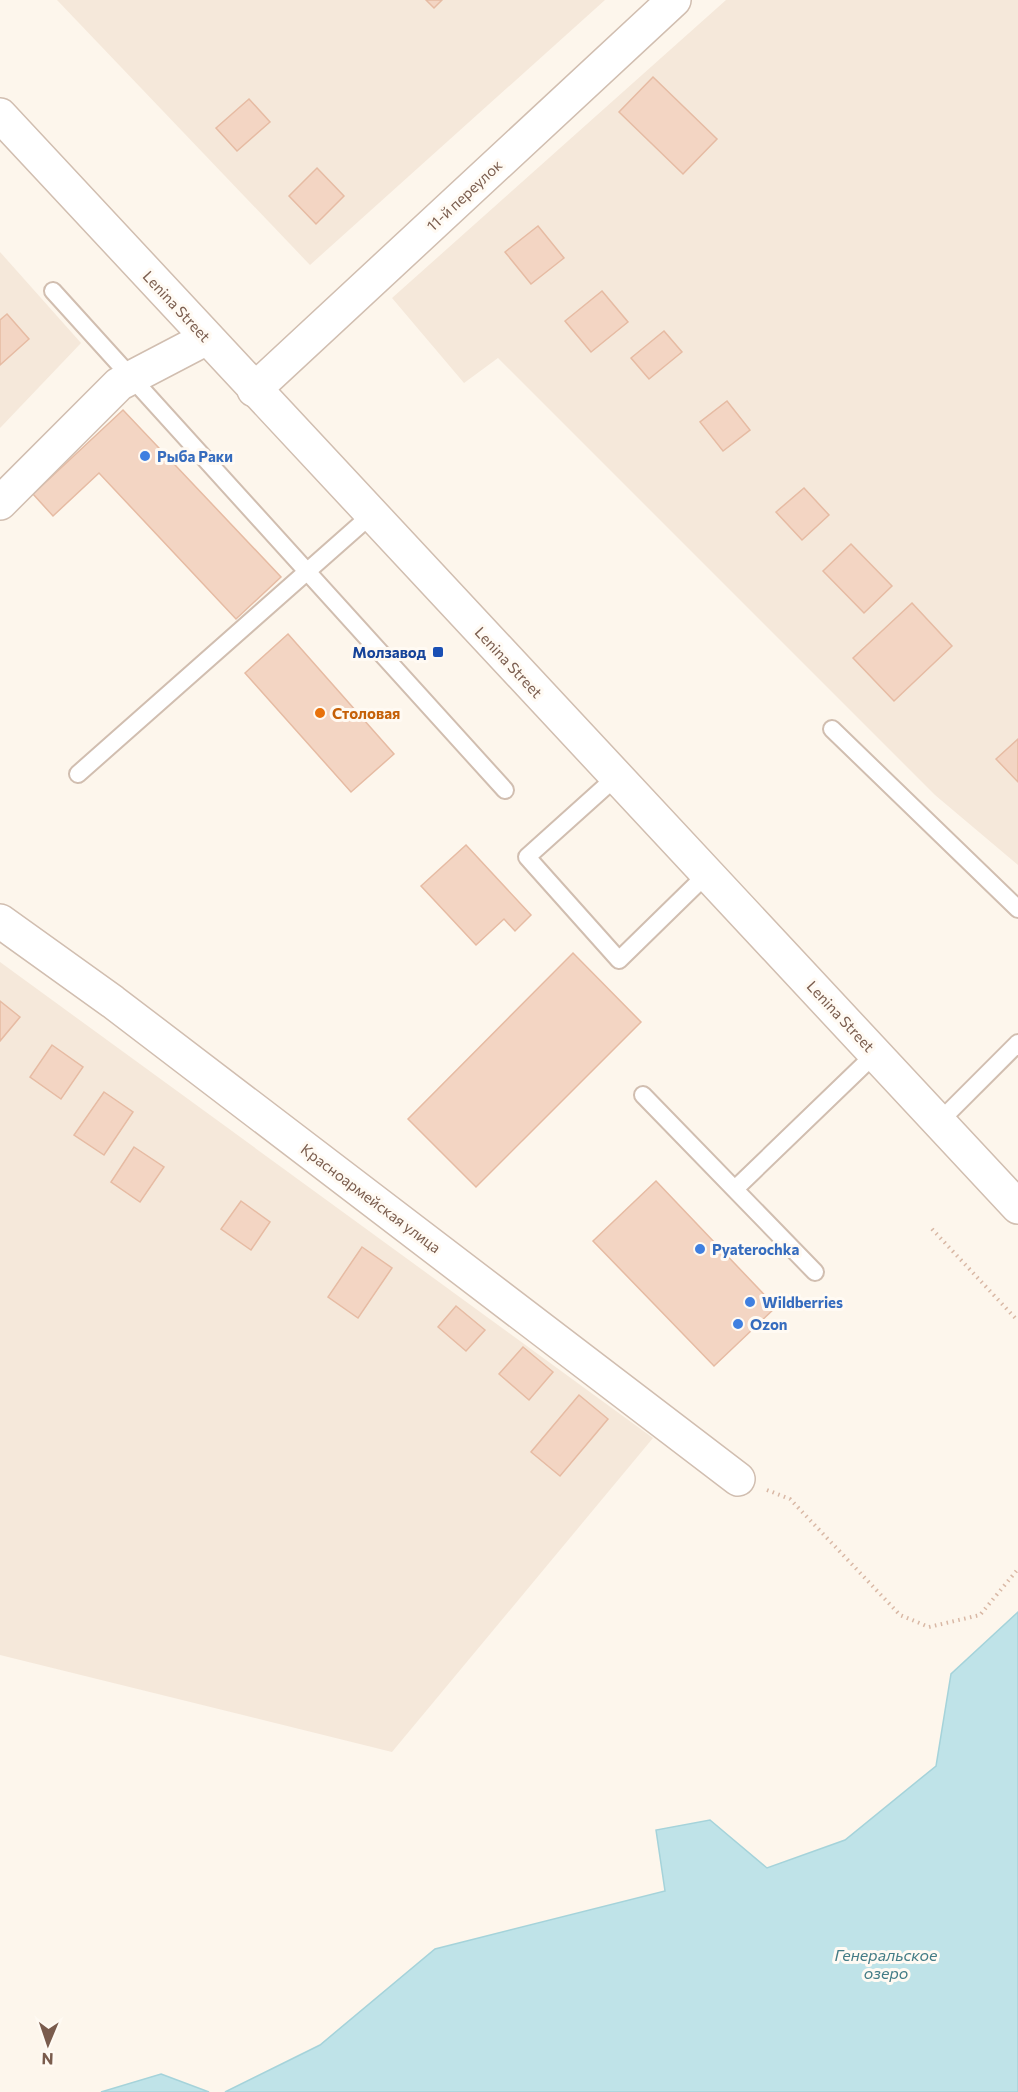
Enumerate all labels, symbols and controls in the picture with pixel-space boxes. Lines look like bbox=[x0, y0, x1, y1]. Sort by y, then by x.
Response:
street label: 11-й переулок bbox=[423, 156, 505, 234]
street label: Lenina Street bbox=[139, 267, 215, 345]
place label: Рыба Раки bbox=[157, 447, 233, 465]
marker: Рыба Раки bbox=[138, 449, 152, 463]
street label: Lenina Street bbox=[471, 623, 547, 701]
place label: Молзавод bbox=[352, 643, 427, 661]
marker: Молзавод bbox=[431, 645, 445, 659]
place label: Столовая bbox=[332, 704, 400, 722]
marker: Столовая bbox=[313, 706, 327, 720]
street label: Lenina Street bbox=[803, 977, 879, 1055]
street label: Красноармейская улица bbox=[298, 1140, 444, 1256]
place label: Pyaterochka bbox=[712, 1240, 799, 1258]
marker: Pyaterochka bbox=[693, 1242, 707, 1256]
place label: Wildberries bbox=[762, 1293, 843, 1311]
marker: Wildberries bbox=[743, 1295, 757, 1309]
place label: Ozon bbox=[750, 1315, 788, 1333]
marker: Ozon bbox=[731, 1317, 745, 1331]
water label: Генеральское озеро bbox=[834, 1945, 938, 1982]
north arrow bbox=[18, 2014, 78, 2074]
text: N bbox=[41, 2050, 54, 2069]

